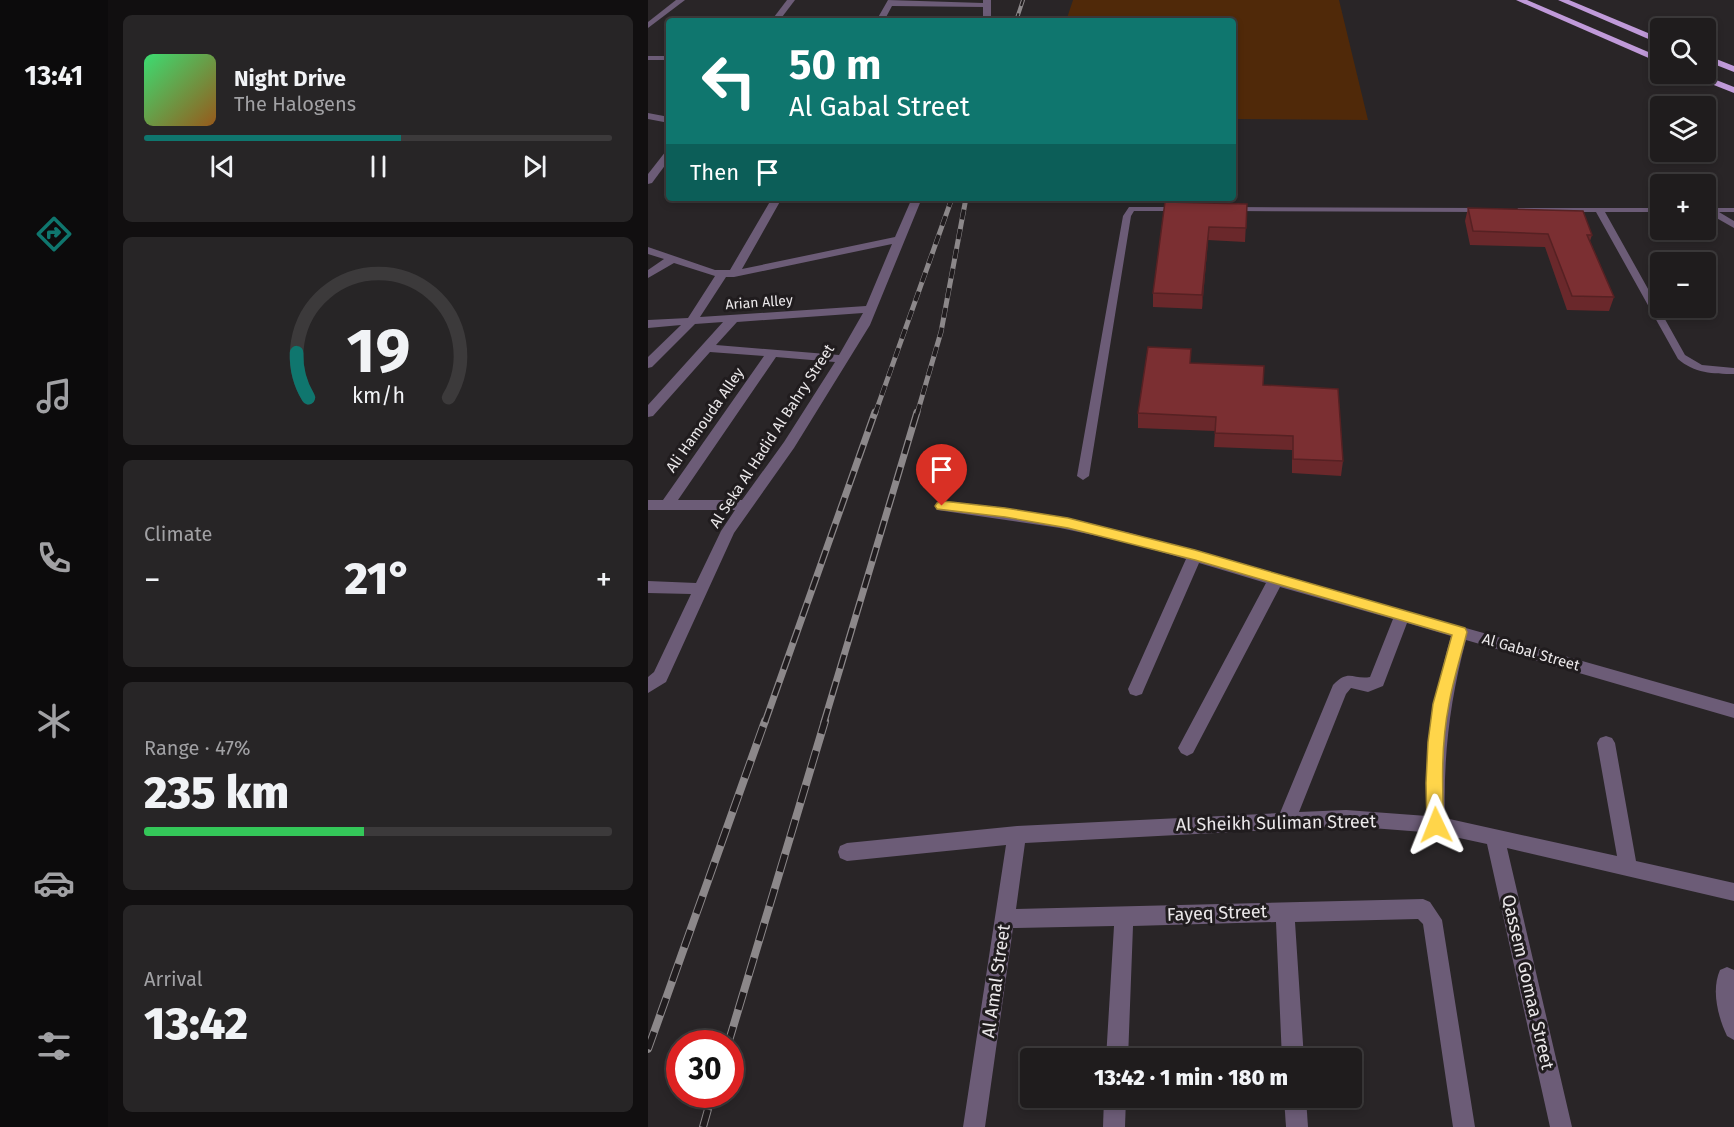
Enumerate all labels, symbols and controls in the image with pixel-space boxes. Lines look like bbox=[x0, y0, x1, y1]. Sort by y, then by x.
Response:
map controls bbox=[1650, 18, 1716, 318]
button: search bbox=[1650, 18, 1716, 84]
text: 50 m bbox=[789, 40, 882, 90]
icon: left bbox=[690, 42, 768, 120]
text: 13:41 bbox=[25, 60, 83, 92]
text: Night Drive bbox=[234, 65, 346, 92]
text: Al Gabal Street bbox=[789, 91, 970, 123]
text: The Halogens bbox=[234, 92, 356, 116]
button: layers bbox=[1650, 96, 1716, 162]
icon: previous bbox=[206, 150, 239, 183]
icon: pause bbox=[362, 150, 395, 183]
icon: next bbox=[518, 150, 551, 183]
icon: arrive bbox=[751, 156, 784, 189]
text: Then bbox=[690, 159, 739, 186]
button: + bbox=[1650, 174, 1716, 240]
icon: directions bbox=[33, 213, 75, 255]
button: − bbox=[1650, 252, 1716, 318]
street label: Arian Alley bbox=[725, 292, 793, 313]
text: 19 bbox=[346, 314, 410, 389]
street label: Al Seka Al Hadid Al Bahry Street bbox=[706, 340, 838, 531]
street label: Ali Hamouda Alley bbox=[662, 364, 748, 476]
icon: music bbox=[33, 375, 75, 417]
text: km/h bbox=[351, 384, 405, 410]
pin bbox=[916, 444, 967, 506]
icon: arrive bbox=[925, 453, 958, 486]
text: Climate bbox=[144, 522, 212, 546]
icon: phone bbox=[33, 537, 75, 579]
text: 21° bbox=[344, 552, 412, 606]
text: − bbox=[144, 560, 161, 600]
text: + bbox=[596, 560, 612, 600]
street label: Al Gabal Street bbox=[1480, 630, 1582, 675]
icon: climate bbox=[33, 700, 75, 742]
text: Range · 47% bbox=[144, 736, 251, 760]
text: 235 km bbox=[144, 766, 289, 820]
position arrow bbox=[1404, 793, 1468, 857]
street label: Al Sheikh Suliman Street bbox=[1176, 810, 1377, 836]
icon: car bbox=[33, 862, 75, 904]
street label: Qassem Gomaa Street bbox=[1497, 892, 1559, 1072]
street label: Fayeq Street bbox=[1167, 900, 1268, 926]
street label: Al Amal Street bbox=[977, 922, 1015, 1039]
text: Arrival bbox=[144, 967, 203, 991]
text: 13:42 bbox=[144, 997, 248, 1051]
icon: filters bbox=[33, 1025, 75, 1067]
speed limit sign: 30 bbox=[666, 1030, 744, 1108]
text: 13:42 · 1 min · 180 m bbox=[1094, 1064, 1288, 1091]

